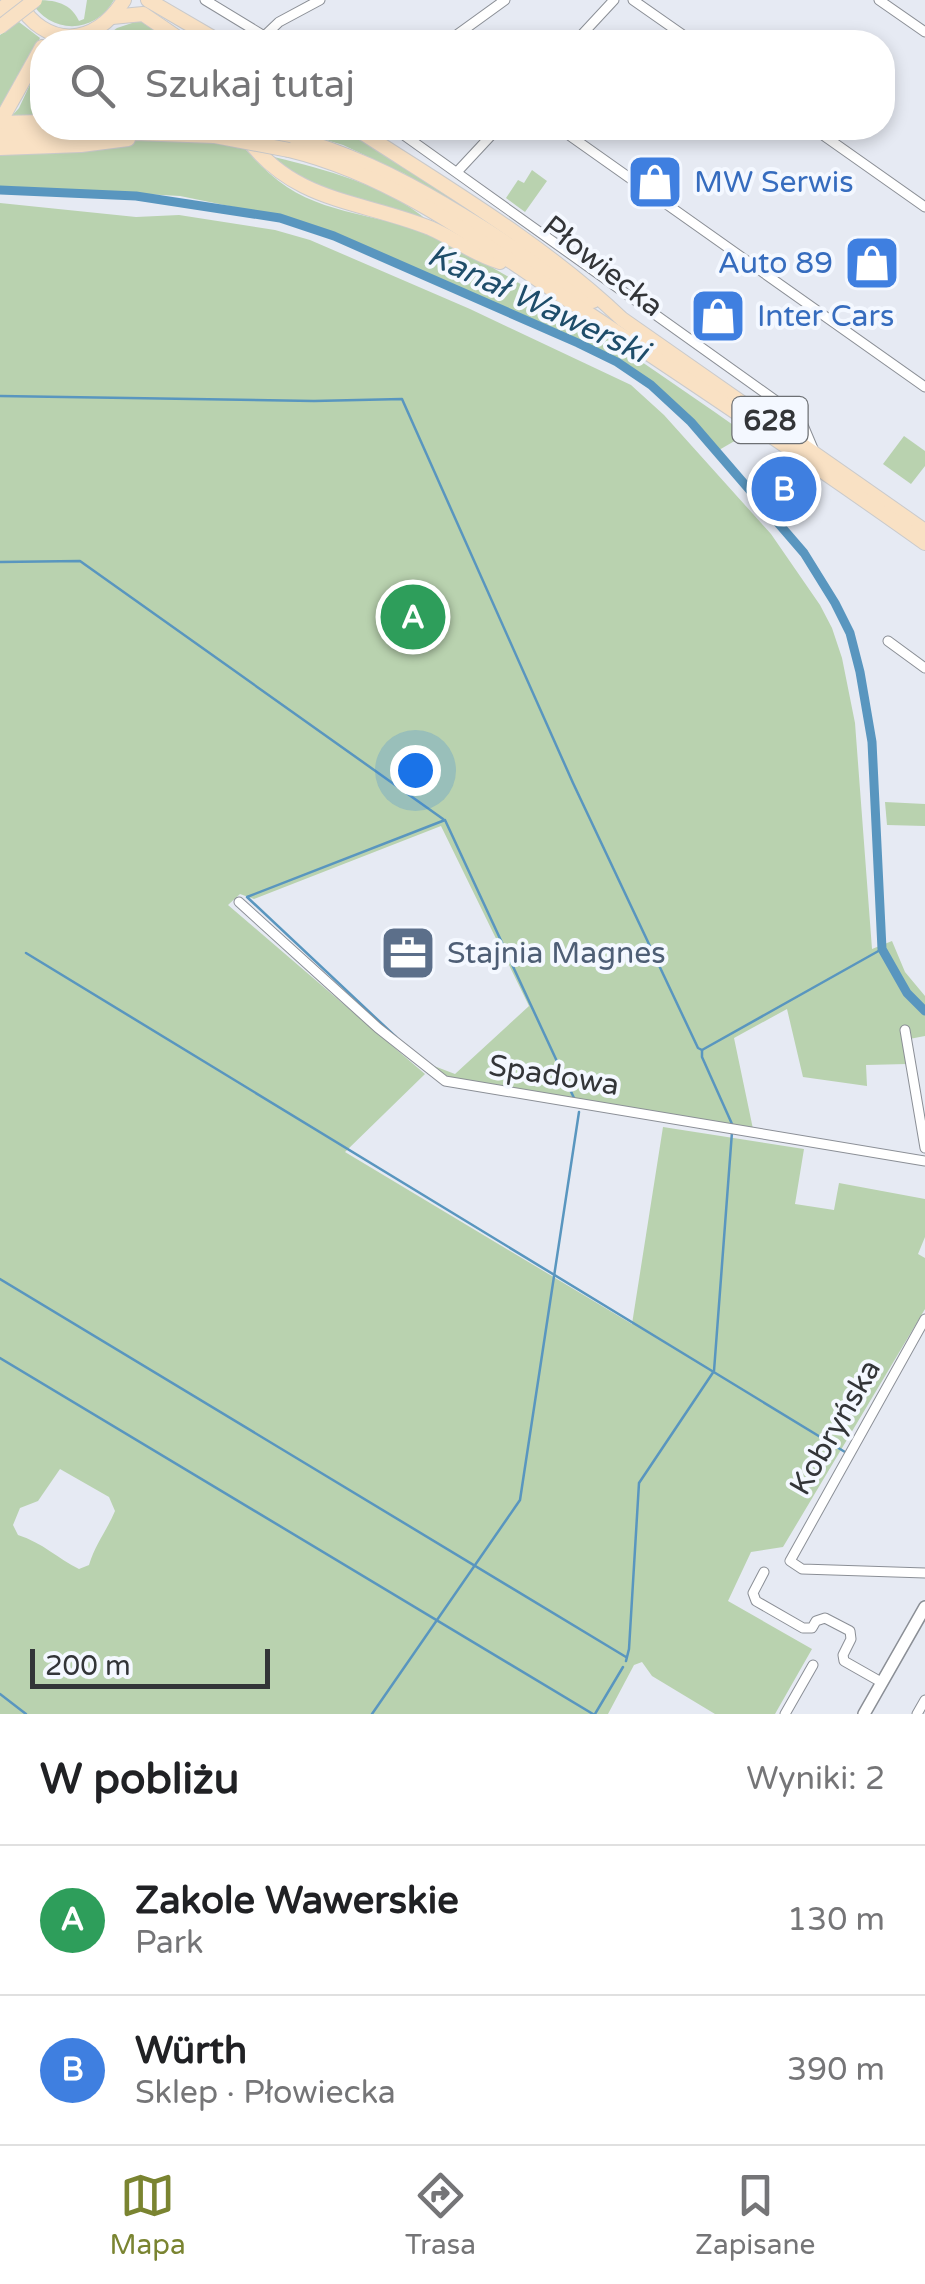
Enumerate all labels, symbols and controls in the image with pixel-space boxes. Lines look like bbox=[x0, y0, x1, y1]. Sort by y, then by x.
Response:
search box bbox=[30, 30, 895, 140]
icon: search bbox=[65, 58, 120, 113]
text: Szukaj tutaj bbox=[145, 62, 355, 108]
shop icon: MW Serwis bbox=[625, 152, 685, 212]
place label: MW Serwis bbox=[694, 164, 854, 201]
street label: Płowiecka bbox=[535, 208, 670, 325]
shop icon: Auto 89 bbox=[842, 233, 902, 293]
water label: Kanał Wawerski bbox=[421, 236, 657, 373]
place label: Auto 89 bbox=[718, 245, 833, 282]
shop icon: Inter Cars bbox=[688, 286, 748, 346]
place label: Inter Cars bbox=[757, 298, 894, 335]
road number: 628 bbox=[732, 397, 808, 443]
pin: B bbox=[752, 452, 816, 526]
pin: A bbox=[380, 580, 446, 654]
your location bbox=[390, 745, 441, 796]
office icon: Stajnia Magnes bbox=[378, 923, 438, 983]
place label: Stajnia Magnes bbox=[447, 935, 666, 972]
street label: Spadowa bbox=[486, 1047, 622, 1104]
street label: Kobryńska bbox=[782, 1353, 889, 1502]
scale bar bbox=[30, 1644, 270, 1688]
text: 200 m bbox=[45, 1649, 131, 1683]
text: W pobliżu bbox=[40, 1754, 239, 1805]
text: Wyniki: 2 bbox=[746, 1760, 885, 1798]
text: Zakole Wawerskie bbox=[135, 1878, 459, 1924]
text: A bbox=[61, 1901, 84, 1939]
text: 130 m bbox=[787, 1901, 885, 1939]
text: Park bbox=[135, 1924, 203, 1962]
text: Würth bbox=[135, 2028, 247, 2074]
text: B bbox=[61, 2051, 84, 2089]
text: 390 m bbox=[787, 2051, 885, 2089]
text: Sklep · Płowiecka bbox=[135, 2074, 396, 2112]
tab: Mapa bbox=[110, 2168, 186, 2262]
tab: Trasa bbox=[405, 2168, 476, 2262]
tab: Zapisane bbox=[695, 2168, 815, 2262]

